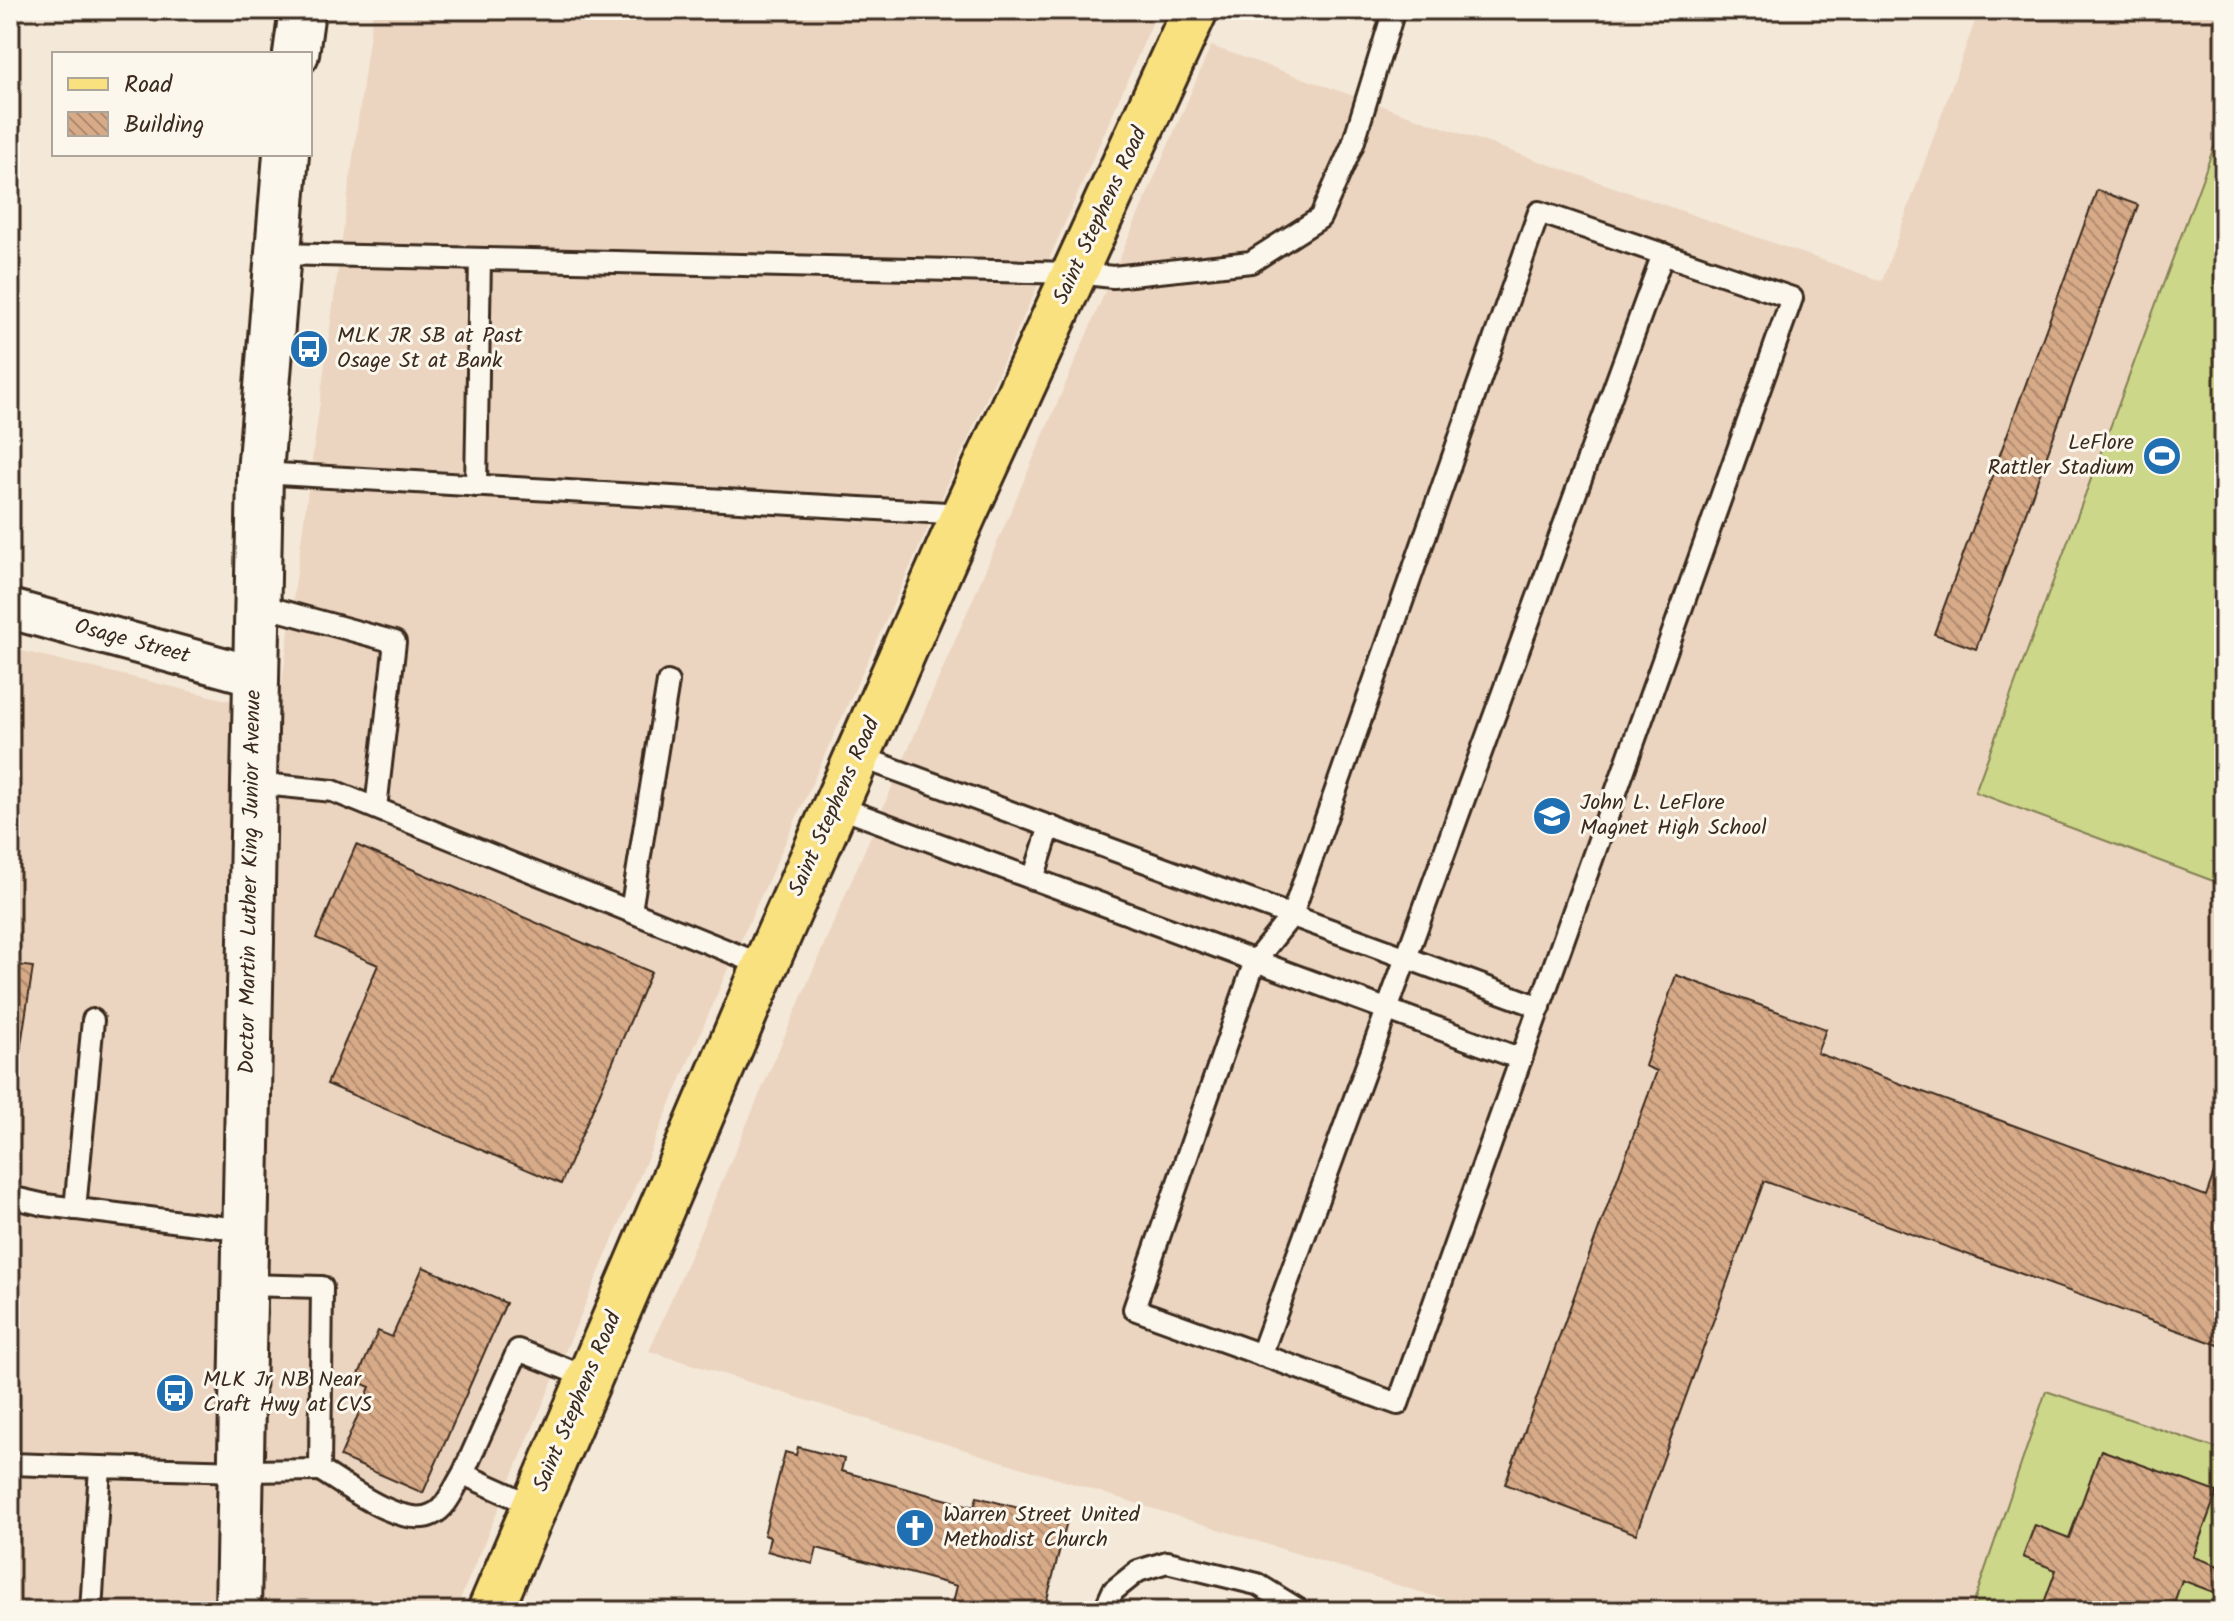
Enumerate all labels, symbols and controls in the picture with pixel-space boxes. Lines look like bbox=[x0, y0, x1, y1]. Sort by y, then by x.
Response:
legend bbox=[52, 52, 312, 156]
text: Road bbox=[124, 66, 173, 105]
text: Building bbox=[124, 106, 204, 145]
street label: Saint Stephens Road bbox=[1044, 120, 1158, 311]
place label: MLK JR SB at Past Osage St at Bank bbox=[337, 319, 523, 379]
bus stop icon: MLK JR SB at Past Osage St at Bank bbox=[288, 328, 330, 370]
place label: LeFlore Rattler Stadium bbox=[1988, 426, 2134, 486]
sports icon: LeFlore Rattler Stadium bbox=[2141, 435, 2183, 477]
street label: Osage Street bbox=[70, 610, 194, 674]
street label: Doctor Martin Luther King Junior Avenue bbox=[230, 689, 272, 1075]
street label: Saint Stephens Road bbox=[780, 711, 891, 902]
place label: John L. LeFlore Magnet High School bbox=[1580, 786, 1767, 846]
school or university icon: John L. LeFlore Magnet High School bbox=[1531, 795, 1573, 837]
street label: Saint Stephens Road bbox=[524, 1306, 632, 1498]
place label: MLK Jr NB Near Craft Hwy at CVS bbox=[203, 1363, 373, 1423]
bus stop icon: MLK Jr NB Near Craft Hwy at CVS bbox=[154, 1372, 196, 1414]
place label: Warren Street United Methodist Church bbox=[943, 1498, 1141, 1558]
church icon: Warren Street United Methodist Church bbox=[894, 1507, 936, 1549]

